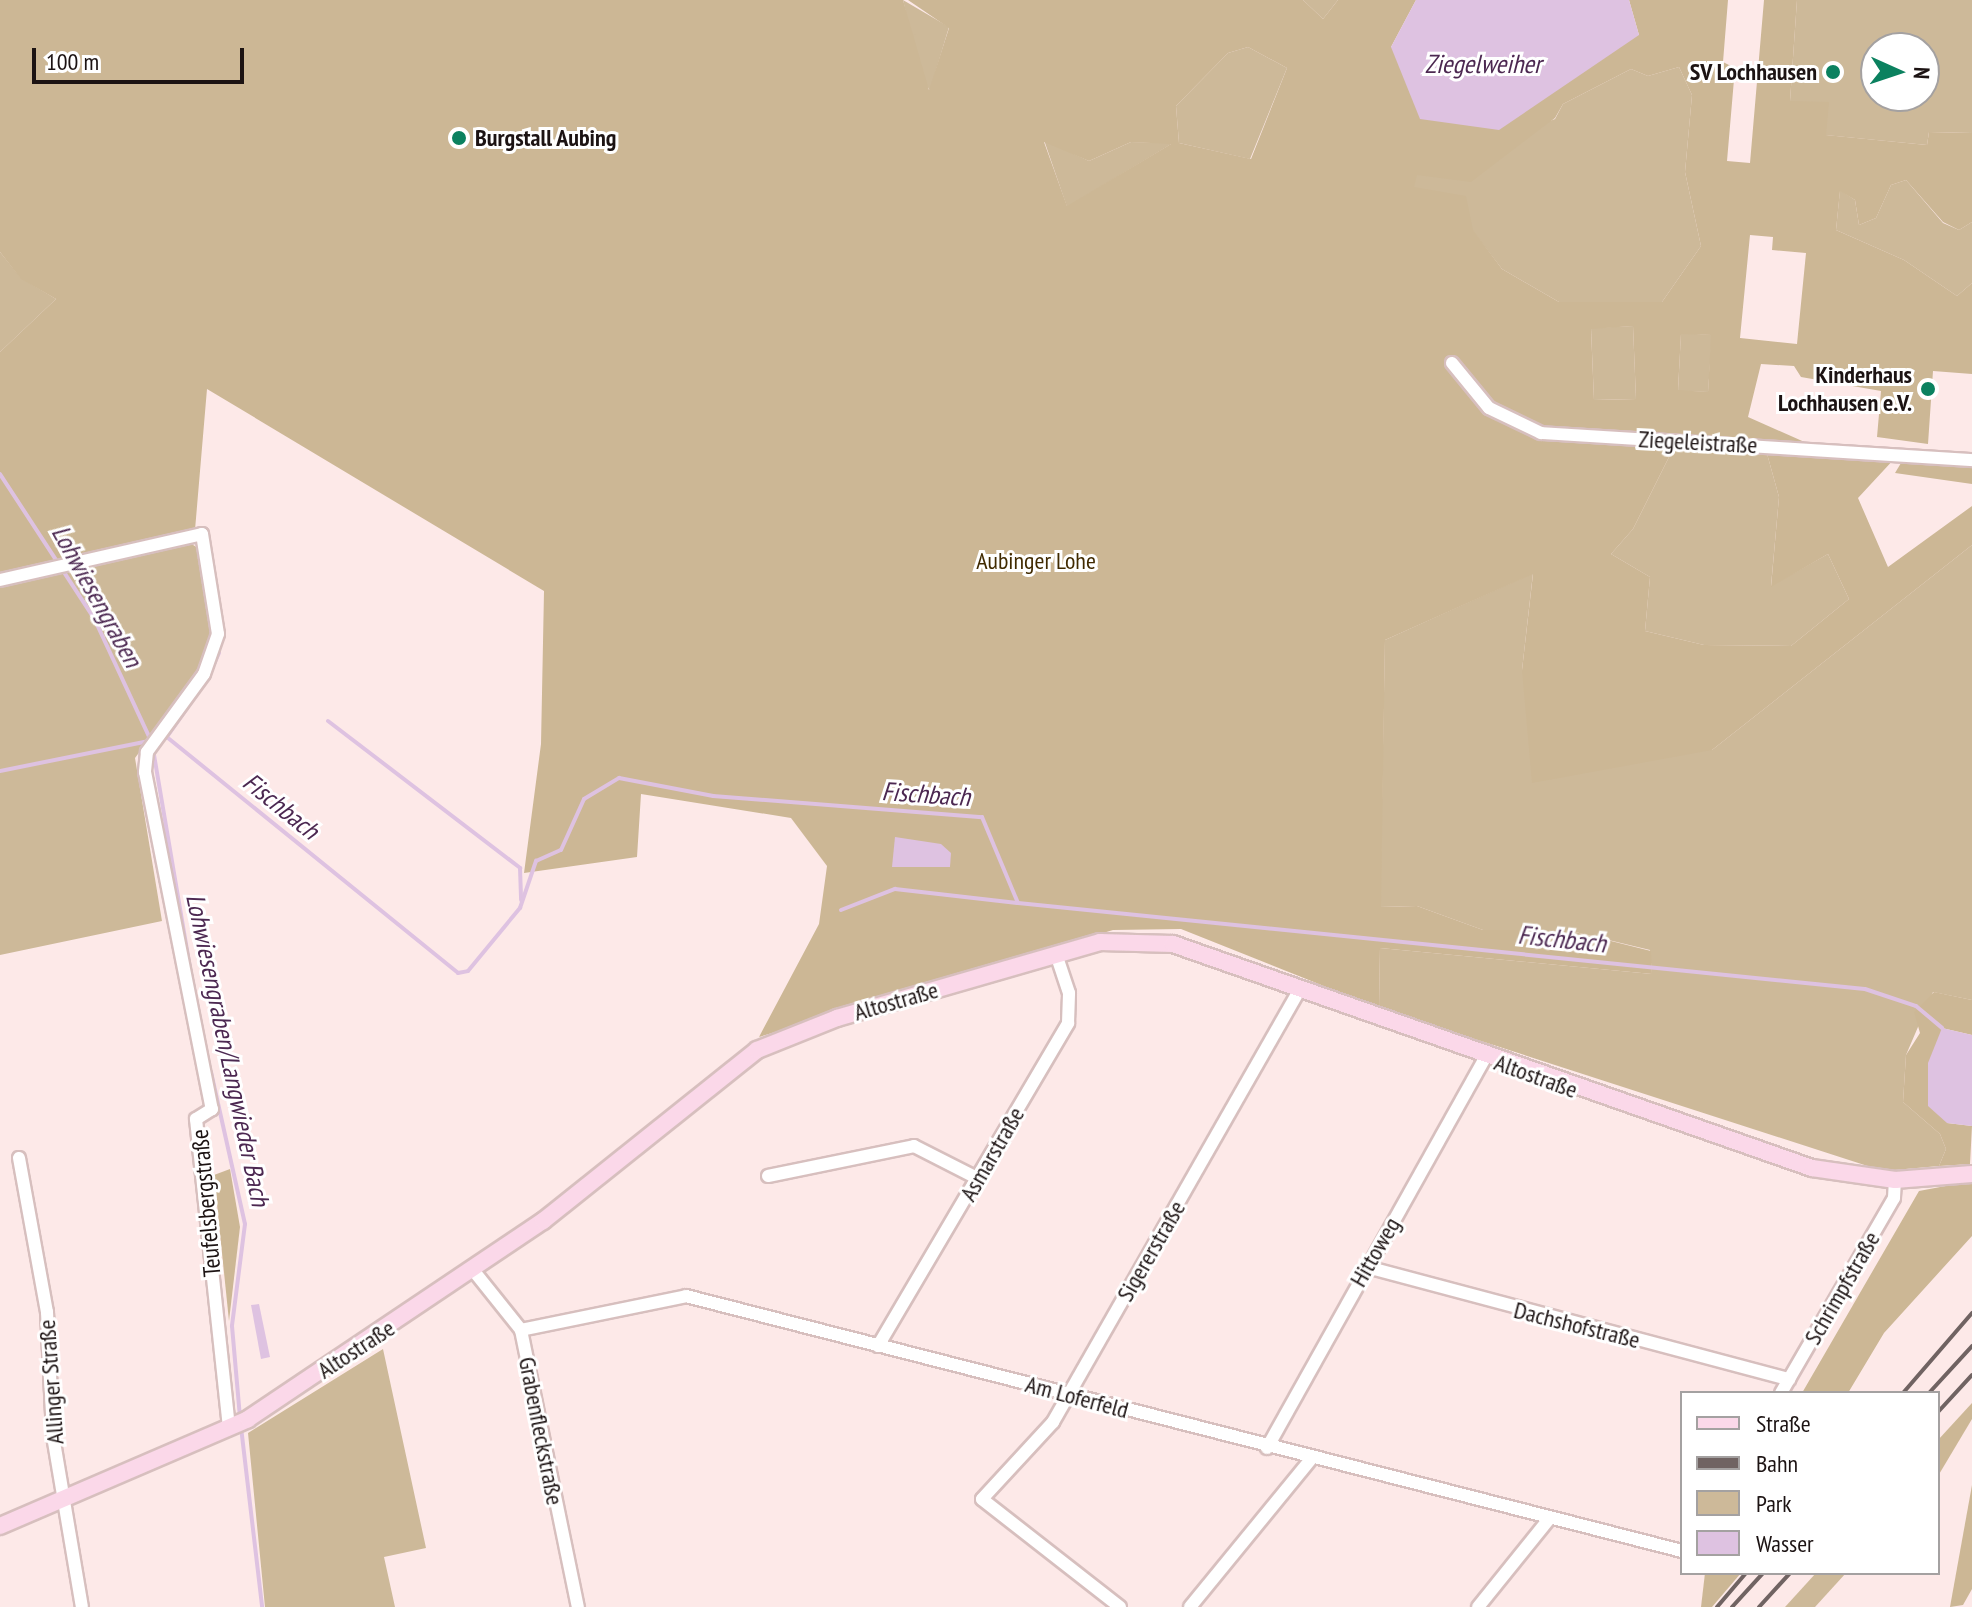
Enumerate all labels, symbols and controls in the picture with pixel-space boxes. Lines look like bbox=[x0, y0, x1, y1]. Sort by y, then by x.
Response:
scale bar bbox=[36, 32, 248, 82]
north arrow bbox=[1860, 32, 1940, 112]
text: 100 m bbox=[46, 46, 99, 77]
water label: Ziegelweiher bbox=[1425, 48, 1541, 80]
place label: SV Lochhausen bbox=[1689, 58, 1817, 86]
marker: SV Lochhausen bbox=[1824, 63, 1842, 81]
text: N bbox=[1908, 66, 1936, 80]
place label: Burgstall Aubing bbox=[475, 124, 617, 152]
marker: Burgstall Aubing bbox=[450, 129, 468, 147]
place label: Kinderhaus Lochhausen e.V. bbox=[1778, 361, 1912, 417]
marker: Kinderhaus Lochhausen e.V. bbox=[1919, 380, 1937, 398]
street label: Ziegeleistraße bbox=[1638, 425, 1758, 459]
water label: Lohwiesengraben bbox=[45, 520, 149, 672]
park label: Aubinger Lohe bbox=[976, 547, 1096, 575]
water label: Fischbach bbox=[237, 766, 325, 846]
water label: Fischbach bbox=[881, 775, 971, 813]
water label: Lohwiesengraben/Langwieder Bach bbox=[180, 891, 276, 1209]
water label: Fischbach bbox=[1516, 919, 1608, 959]
street label: Altostraße bbox=[851, 975, 941, 1027]
street label: Altostraße bbox=[1491, 1048, 1581, 1104]
street label: Asmarstraße bbox=[954, 1102, 1030, 1206]
street label: Teufelsbergstraße bbox=[185, 1128, 227, 1278]
street label: Sigererstraße bbox=[1111, 1196, 1191, 1306]
street label: Hittoweg bbox=[1344, 1212, 1406, 1292]
street label: Schrimpfstraße bbox=[1798, 1226, 1886, 1350]
street label: Dachshofstraße bbox=[1511, 1295, 1643, 1355]
street label: Altostraße bbox=[312, 1313, 400, 1385]
street label: Allinger Straße bbox=[32, 1319, 70, 1445]
street label: Grabenfleckstraße bbox=[513, 1355, 569, 1507]
street label: Am Loferfeld bbox=[1022, 1369, 1132, 1425]
legend bbox=[1680, 1391, 1940, 1575]
text: Straße bbox=[1756, 1408, 1811, 1439]
text: Bahn bbox=[1756, 1448, 1798, 1479]
text: Park bbox=[1756, 1488, 1792, 1519]
text: Wasser bbox=[1756, 1528, 1814, 1559]

